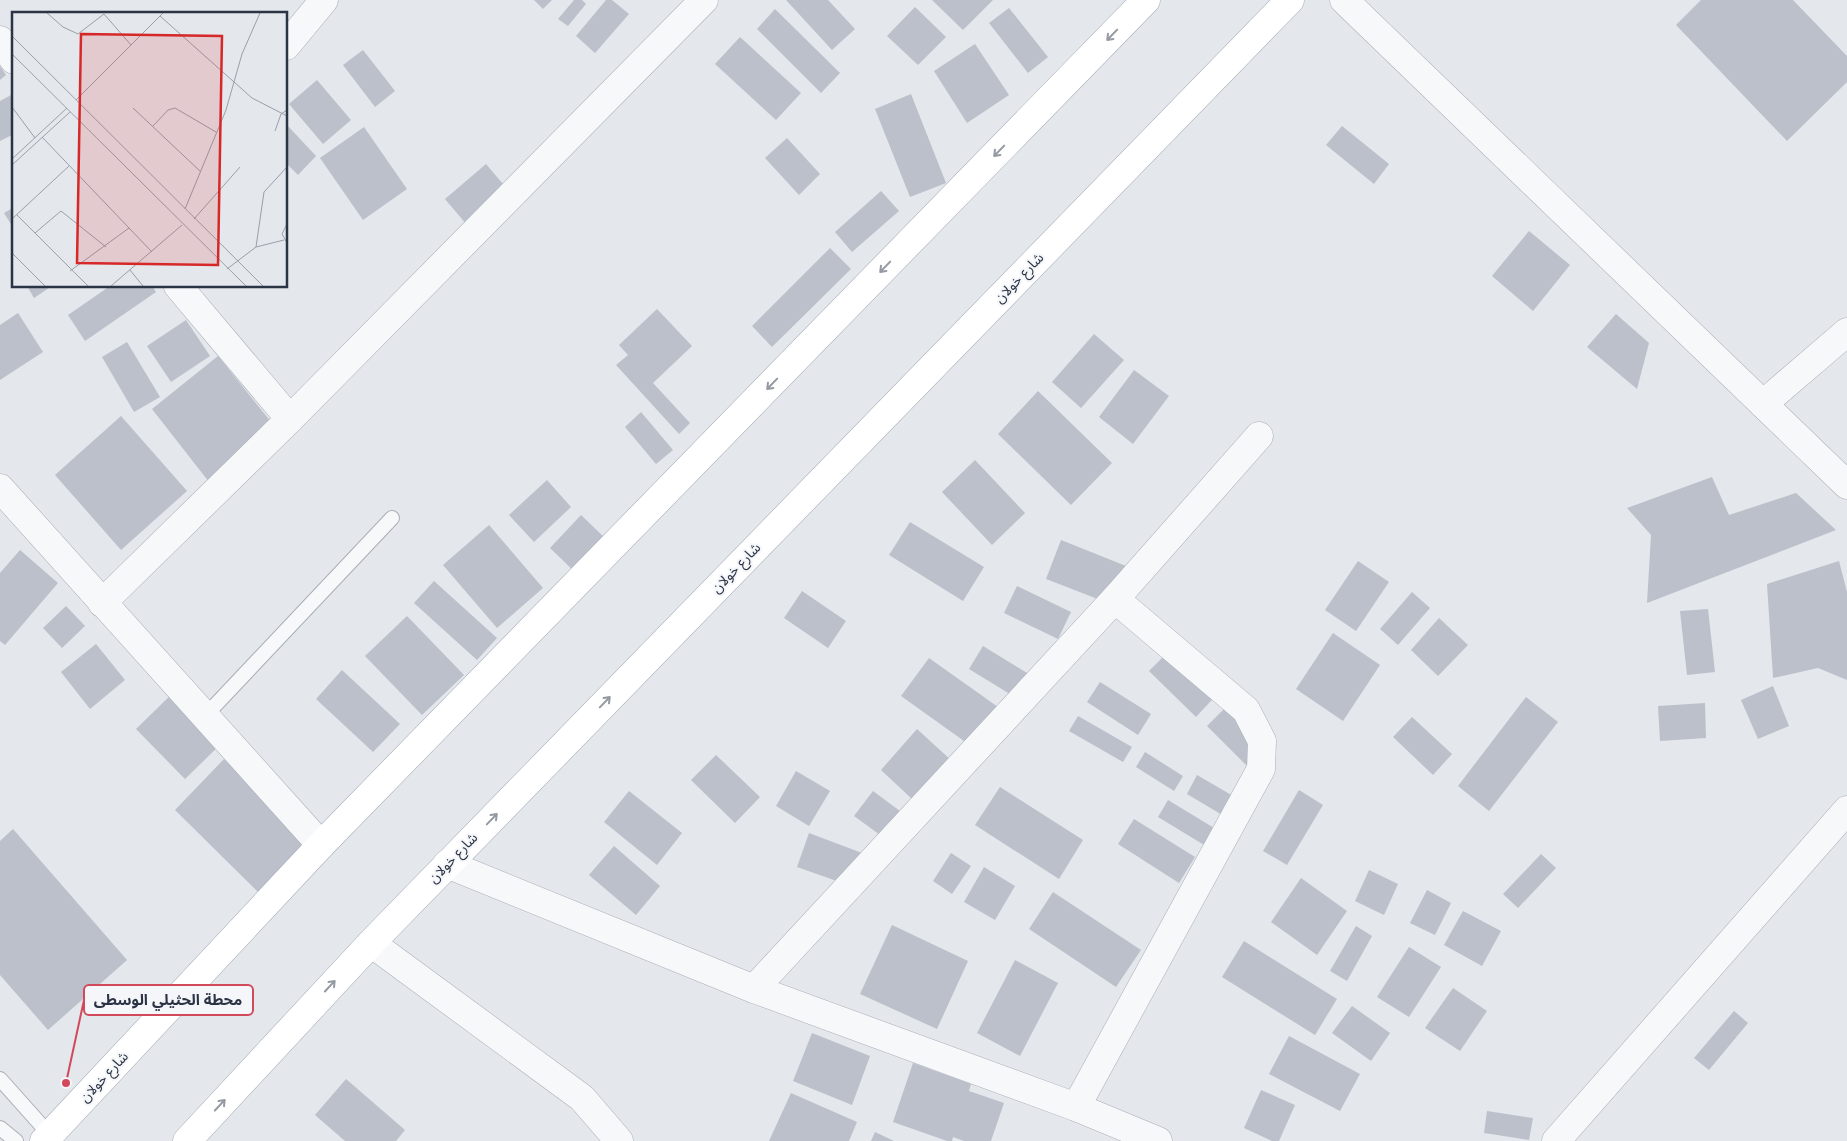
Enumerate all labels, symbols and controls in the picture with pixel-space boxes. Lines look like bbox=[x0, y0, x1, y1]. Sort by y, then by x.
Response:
inset map bbox=[12, 12, 288, 288]
one-way arrow bbox=[1106, 29, 1118, 41]
one-way arrow bbox=[992, 145, 1005, 157]
street label: شارع خولان bbox=[990, 249, 1049, 308]
one-way arrow bbox=[879, 261, 891, 274]
one-way arrow bbox=[766, 377, 778, 389]
street label: شارع خولان bbox=[707, 539, 766, 598]
one-way arrow bbox=[599, 696, 611, 709]
one-way arrow bbox=[486, 812, 498, 825]
street label: شارع خولان bbox=[424, 829, 483, 888]
one-way arrow bbox=[324, 980, 336, 993]
callout: محطة الحثيلي الوسطى bbox=[84, 985, 253, 1015]
text: محطة الحثيلي الوسطى bbox=[94, 990, 242, 1011]
street label: شارع خولان bbox=[75, 1047, 133, 1107]
one-way arrow bbox=[214, 1099, 226, 1112]

